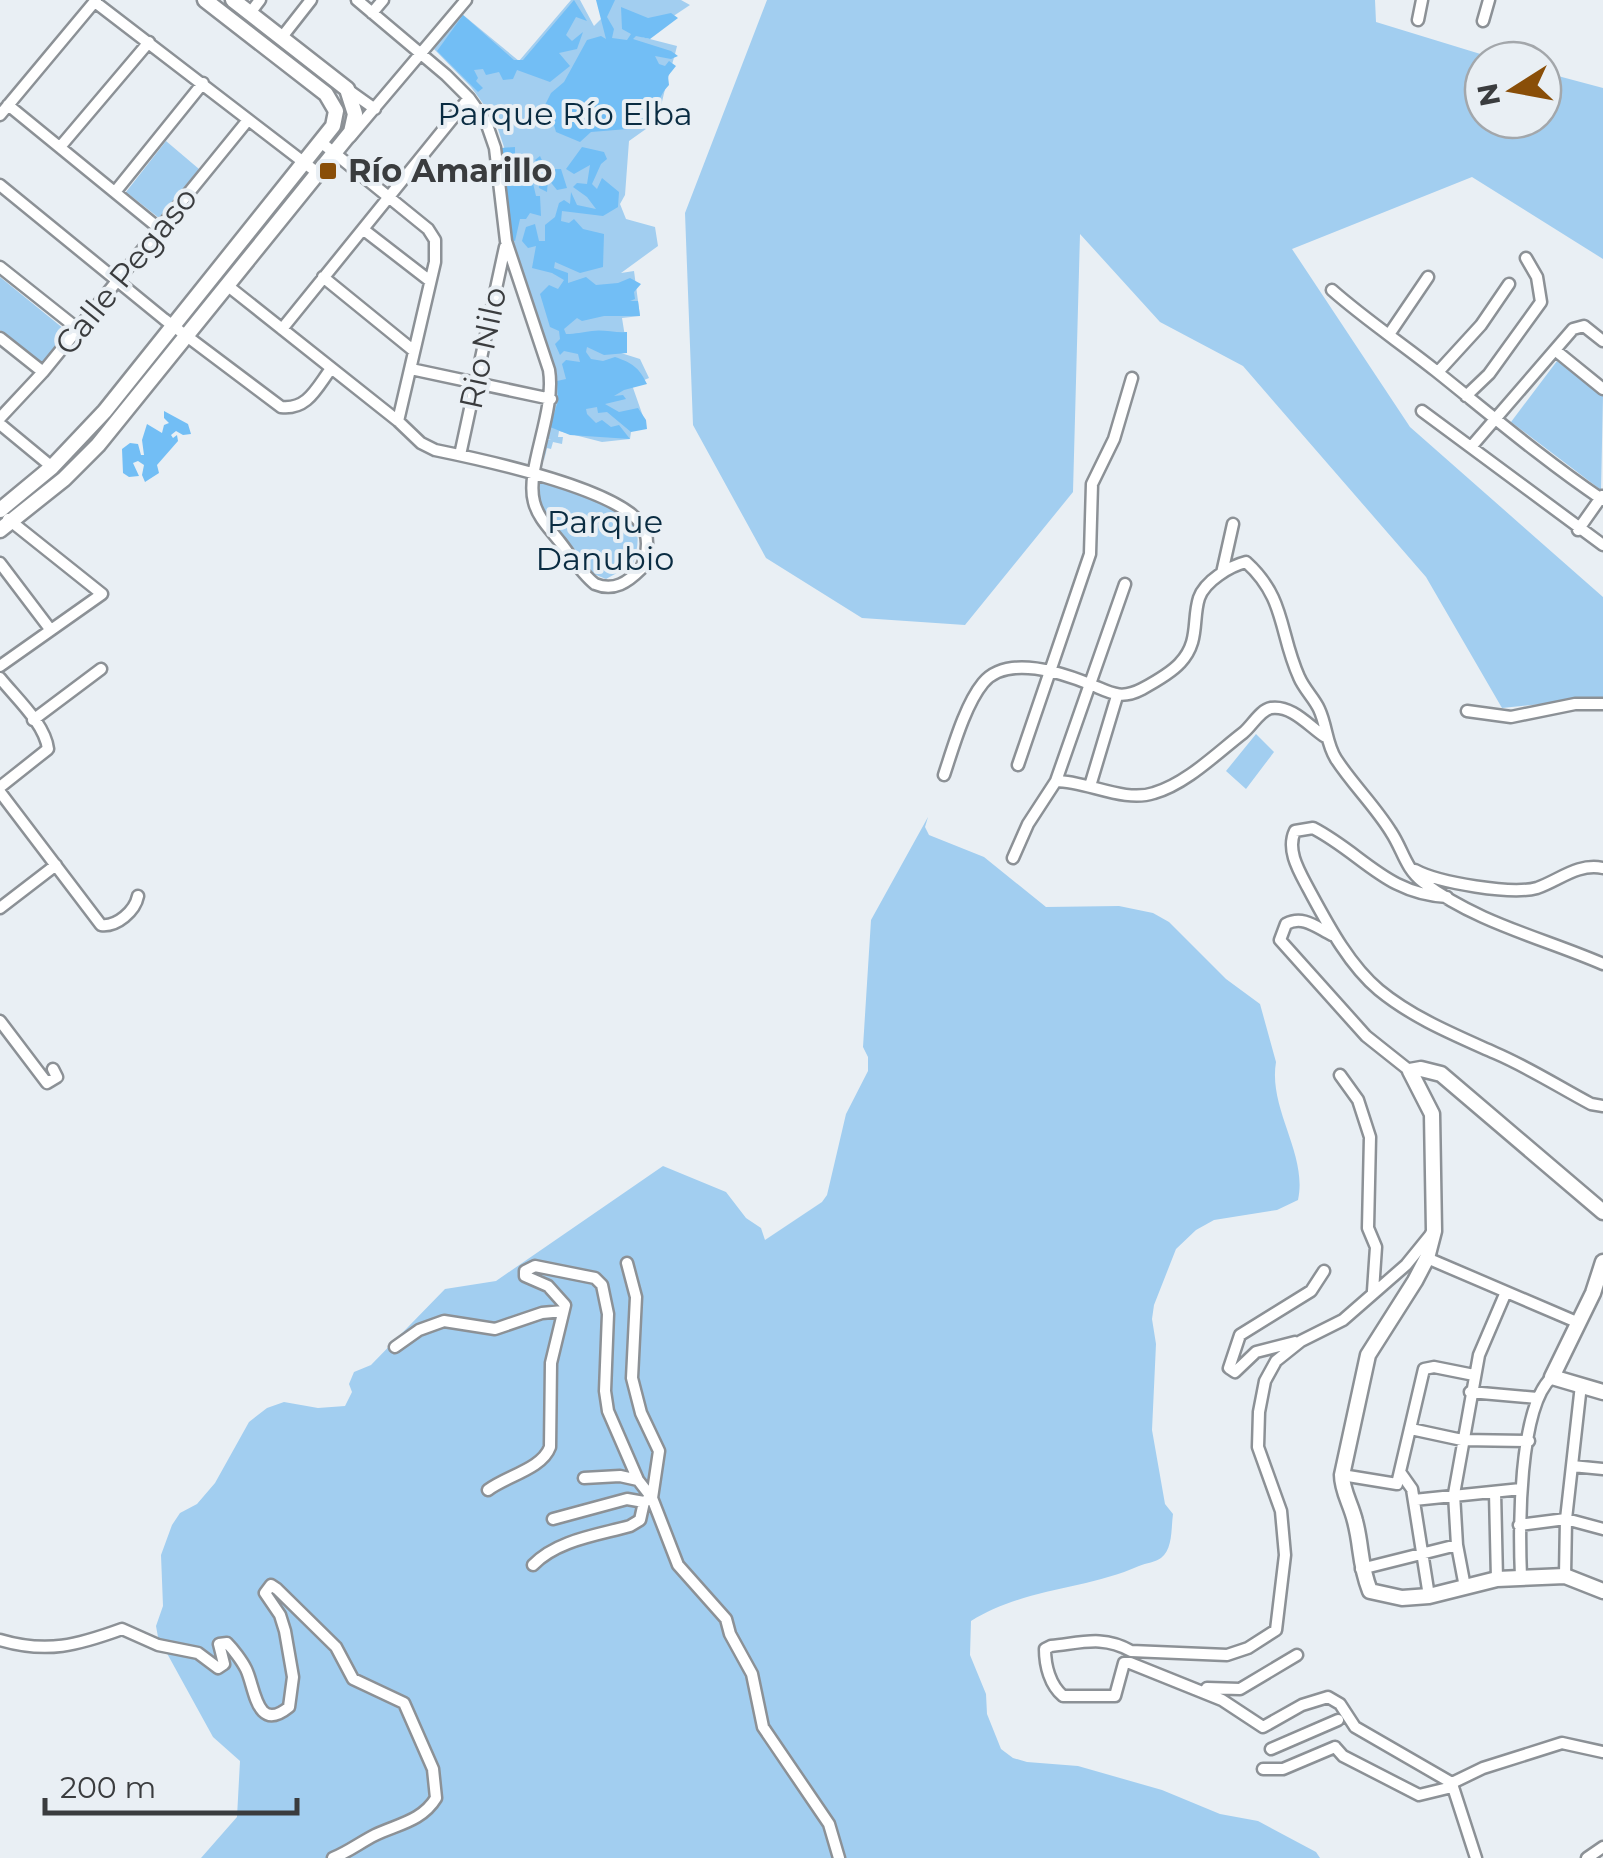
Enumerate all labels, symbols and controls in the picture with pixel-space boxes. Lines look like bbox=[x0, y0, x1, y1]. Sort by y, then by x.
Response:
north arrow bbox=[1463, 40, 1563, 140]
text: N bbox=[1470, 80, 1507, 109]
park label: Parque Río Elba bbox=[437, 94, 693, 133]
place label: Río Amarillo bbox=[348, 151, 553, 190]
marker: Río Amarillo bbox=[317, 160, 339, 182]
street label: Calle Pegaso bbox=[46, 179, 205, 362]
street label: Rio Nilo bbox=[451, 283, 514, 412]
park label: Parque Danubio bbox=[536, 502, 674, 578]
scale bar bbox=[45, 1753, 298, 1815]
text: 200 m bbox=[60, 1769, 156, 1806]

